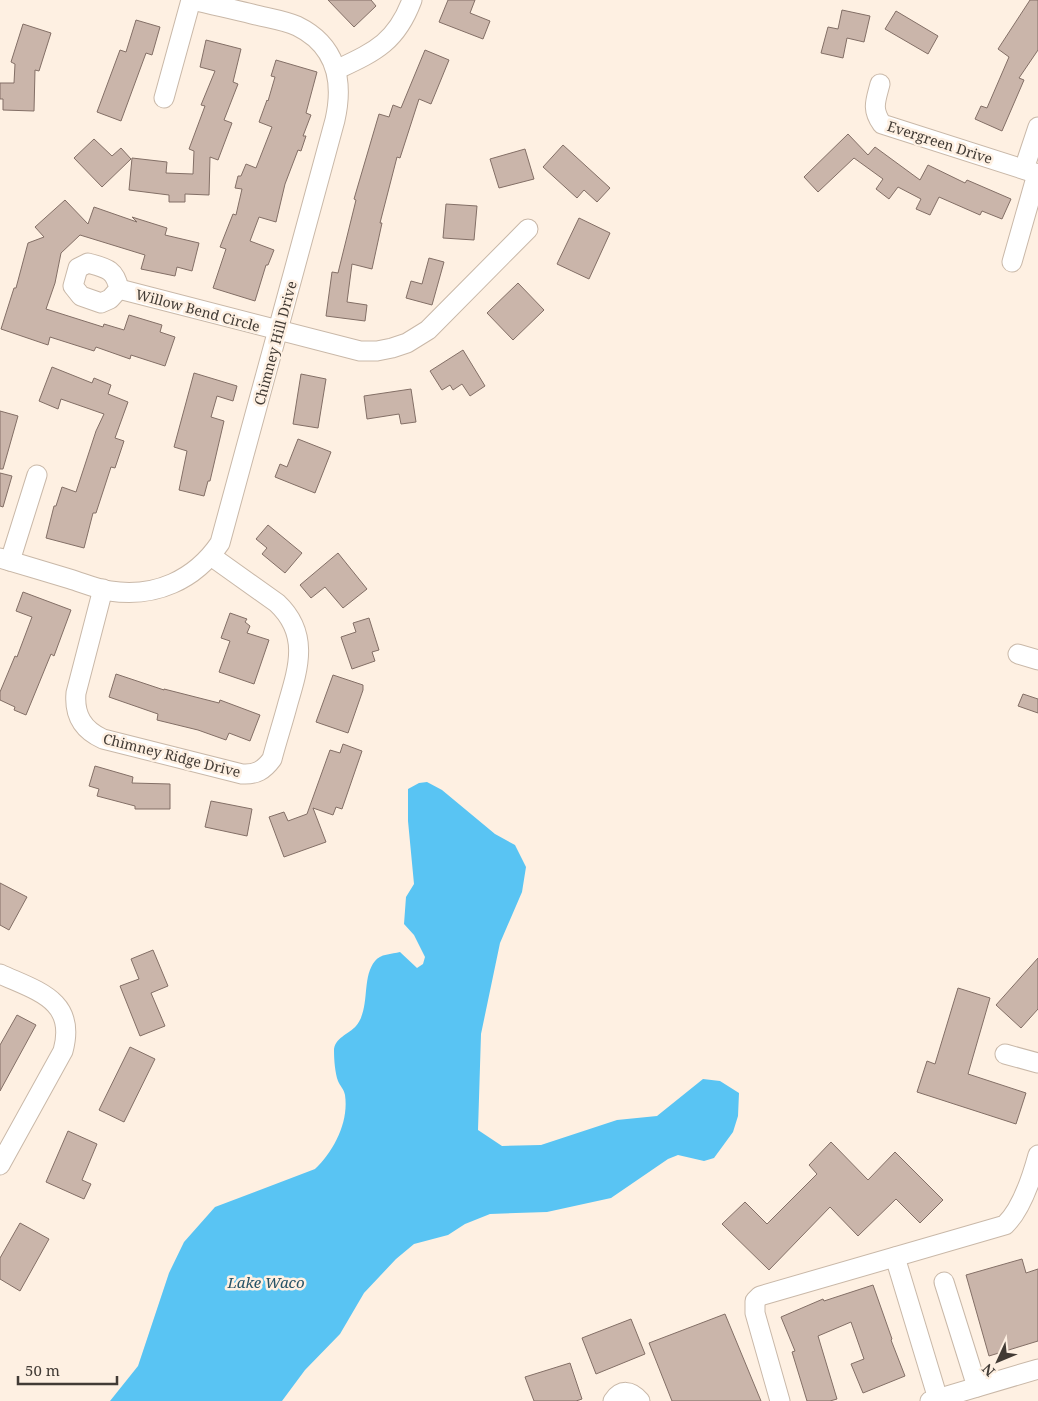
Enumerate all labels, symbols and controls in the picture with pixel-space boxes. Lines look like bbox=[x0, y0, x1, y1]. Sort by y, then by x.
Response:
street label: Evergreen Drive bbox=[885, 116, 995, 168]
street label: Chimney Hill Drive bbox=[249, 279, 301, 407]
street label: Willow Bend Circle bbox=[134, 284, 262, 336]
street label: Chimney Ridge Drive bbox=[101, 729, 243, 781]
water label: Lake Waco bbox=[226, 1272, 305, 1292]
north arrow bbox=[973, 1336, 1023, 1386]
scale bar bbox=[18, 1354, 116, 1386]
text: 50 m bbox=[25, 1360, 60, 1380]
text: N bbox=[978, 1360, 999, 1381]

